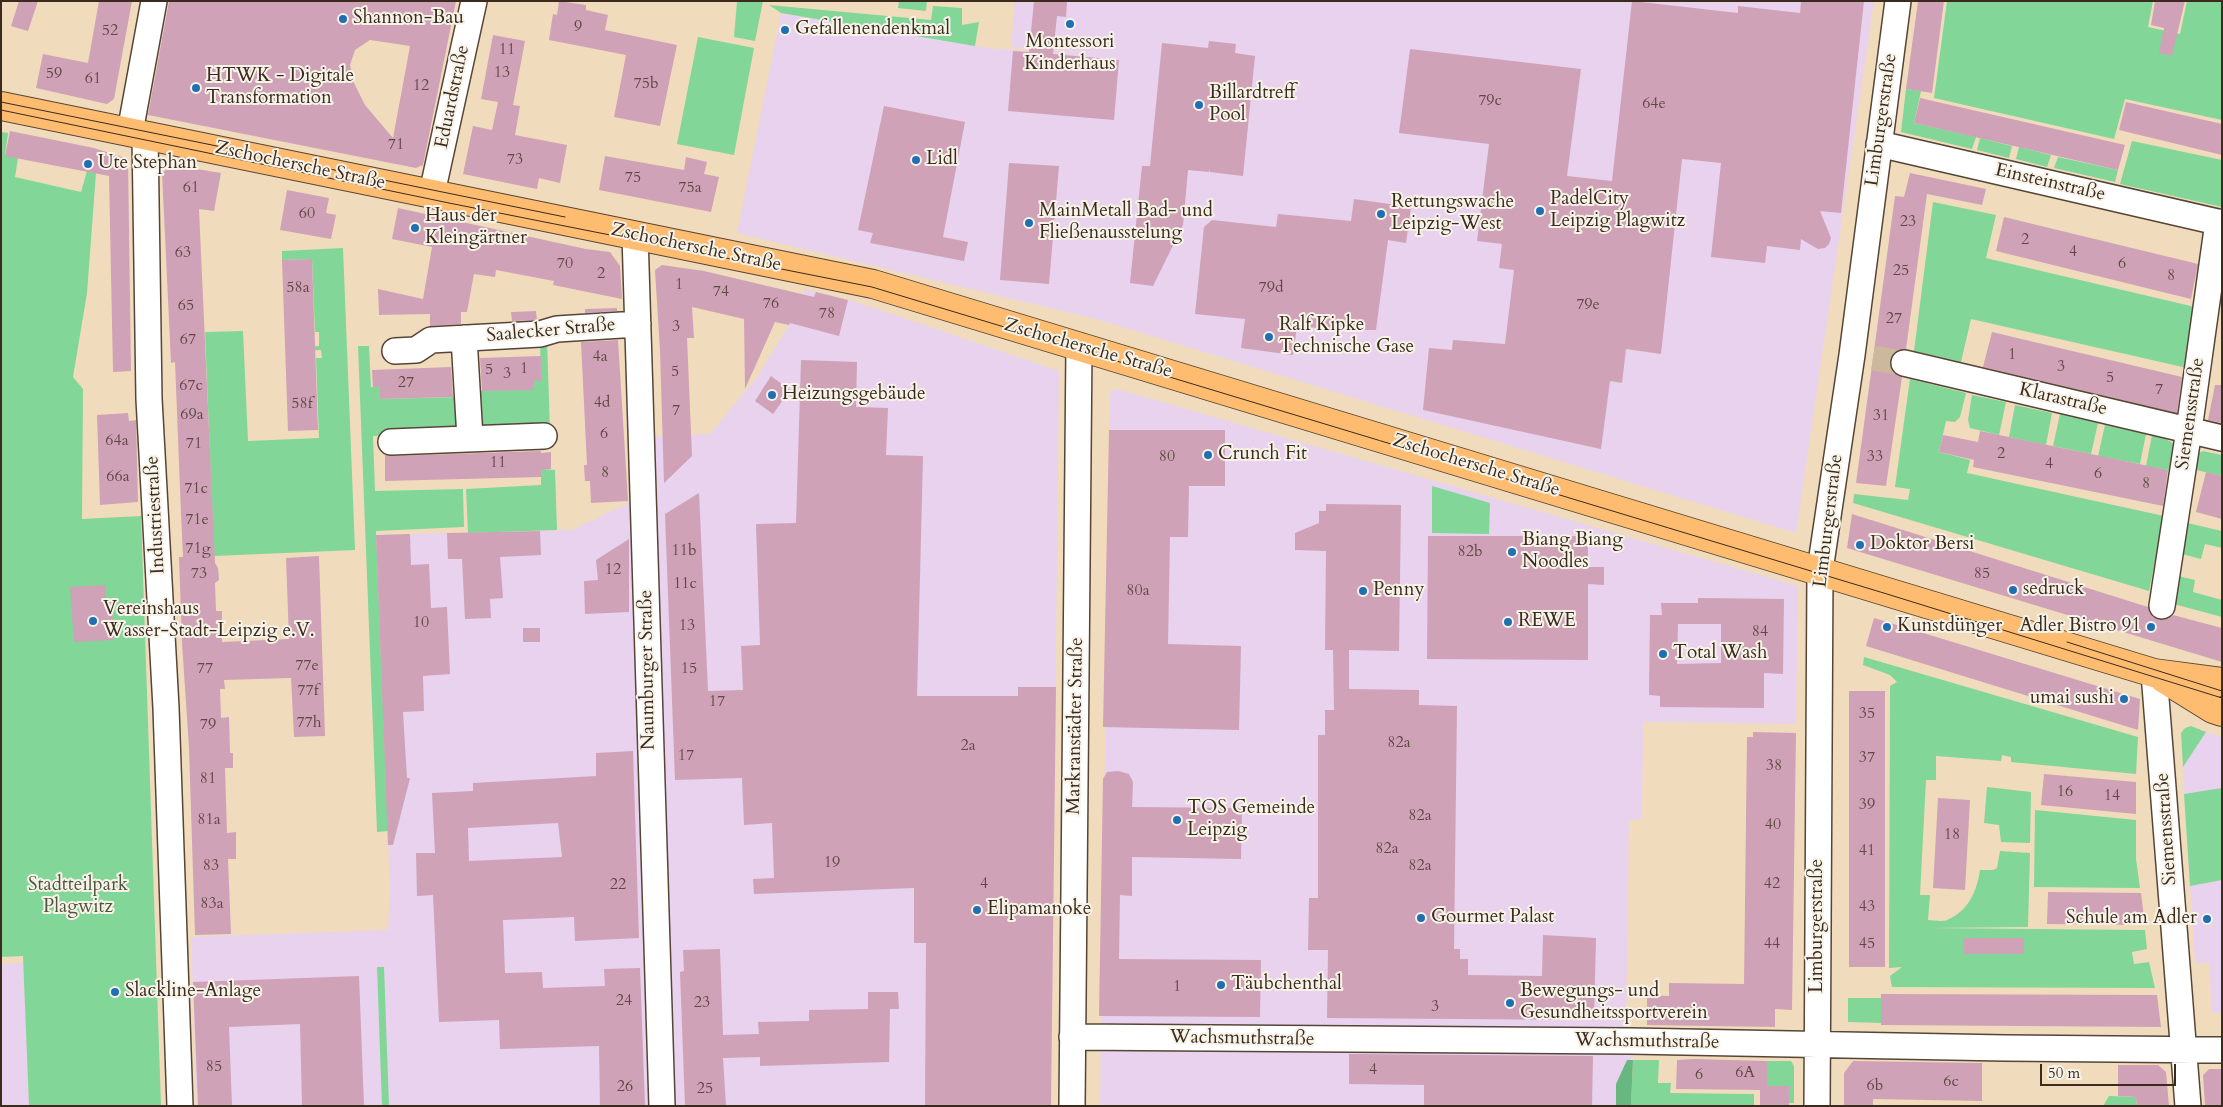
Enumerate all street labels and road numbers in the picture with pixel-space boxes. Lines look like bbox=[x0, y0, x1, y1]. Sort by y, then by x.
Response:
street label: Eduardstraße bbox=[431, 43, 475, 151]
street label: Limburgerstraße bbox=[1861, 52, 1903, 188]
street label: Zschochersche Straße bbox=[213, 137, 387, 195]
street label: Einsteinstraße bbox=[1993, 159, 2107, 207]
street label: Zschochersche Straße bbox=[609, 219, 783, 277]
street label: Saalecker Straße bbox=[486, 314, 616, 348]
street label: Zschochersche Straße bbox=[1001, 314, 1175, 384]
street label: Siemensstraße bbox=[2172, 357, 2210, 471]
street label: Klarastraße bbox=[2017, 379, 2109, 421]
street label: Zschochersche Straße bbox=[1390, 430, 1562, 502]
street label: Limburgerstraße bbox=[1810, 453, 1848, 589]
street label: Industriestraße bbox=[142, 455, 170, 575]
street label: Naumburger Straße bbox=[635, 590, 661, 750]
street label: Markranstädter Straße bbox=[1063, 637, 1089, 815]
street label: Siemensstraße bbox=[2152, 772, 2182, 886]
street label: Limburgerstraße bbox=[1807, 859, 1829, 993]
street label: Wachsmuthstraße bbox=[1169, 1026, 1315, 1052]
street label: Wachsmuthstraße bbox=[1574, 1029, 1720, 1055]

